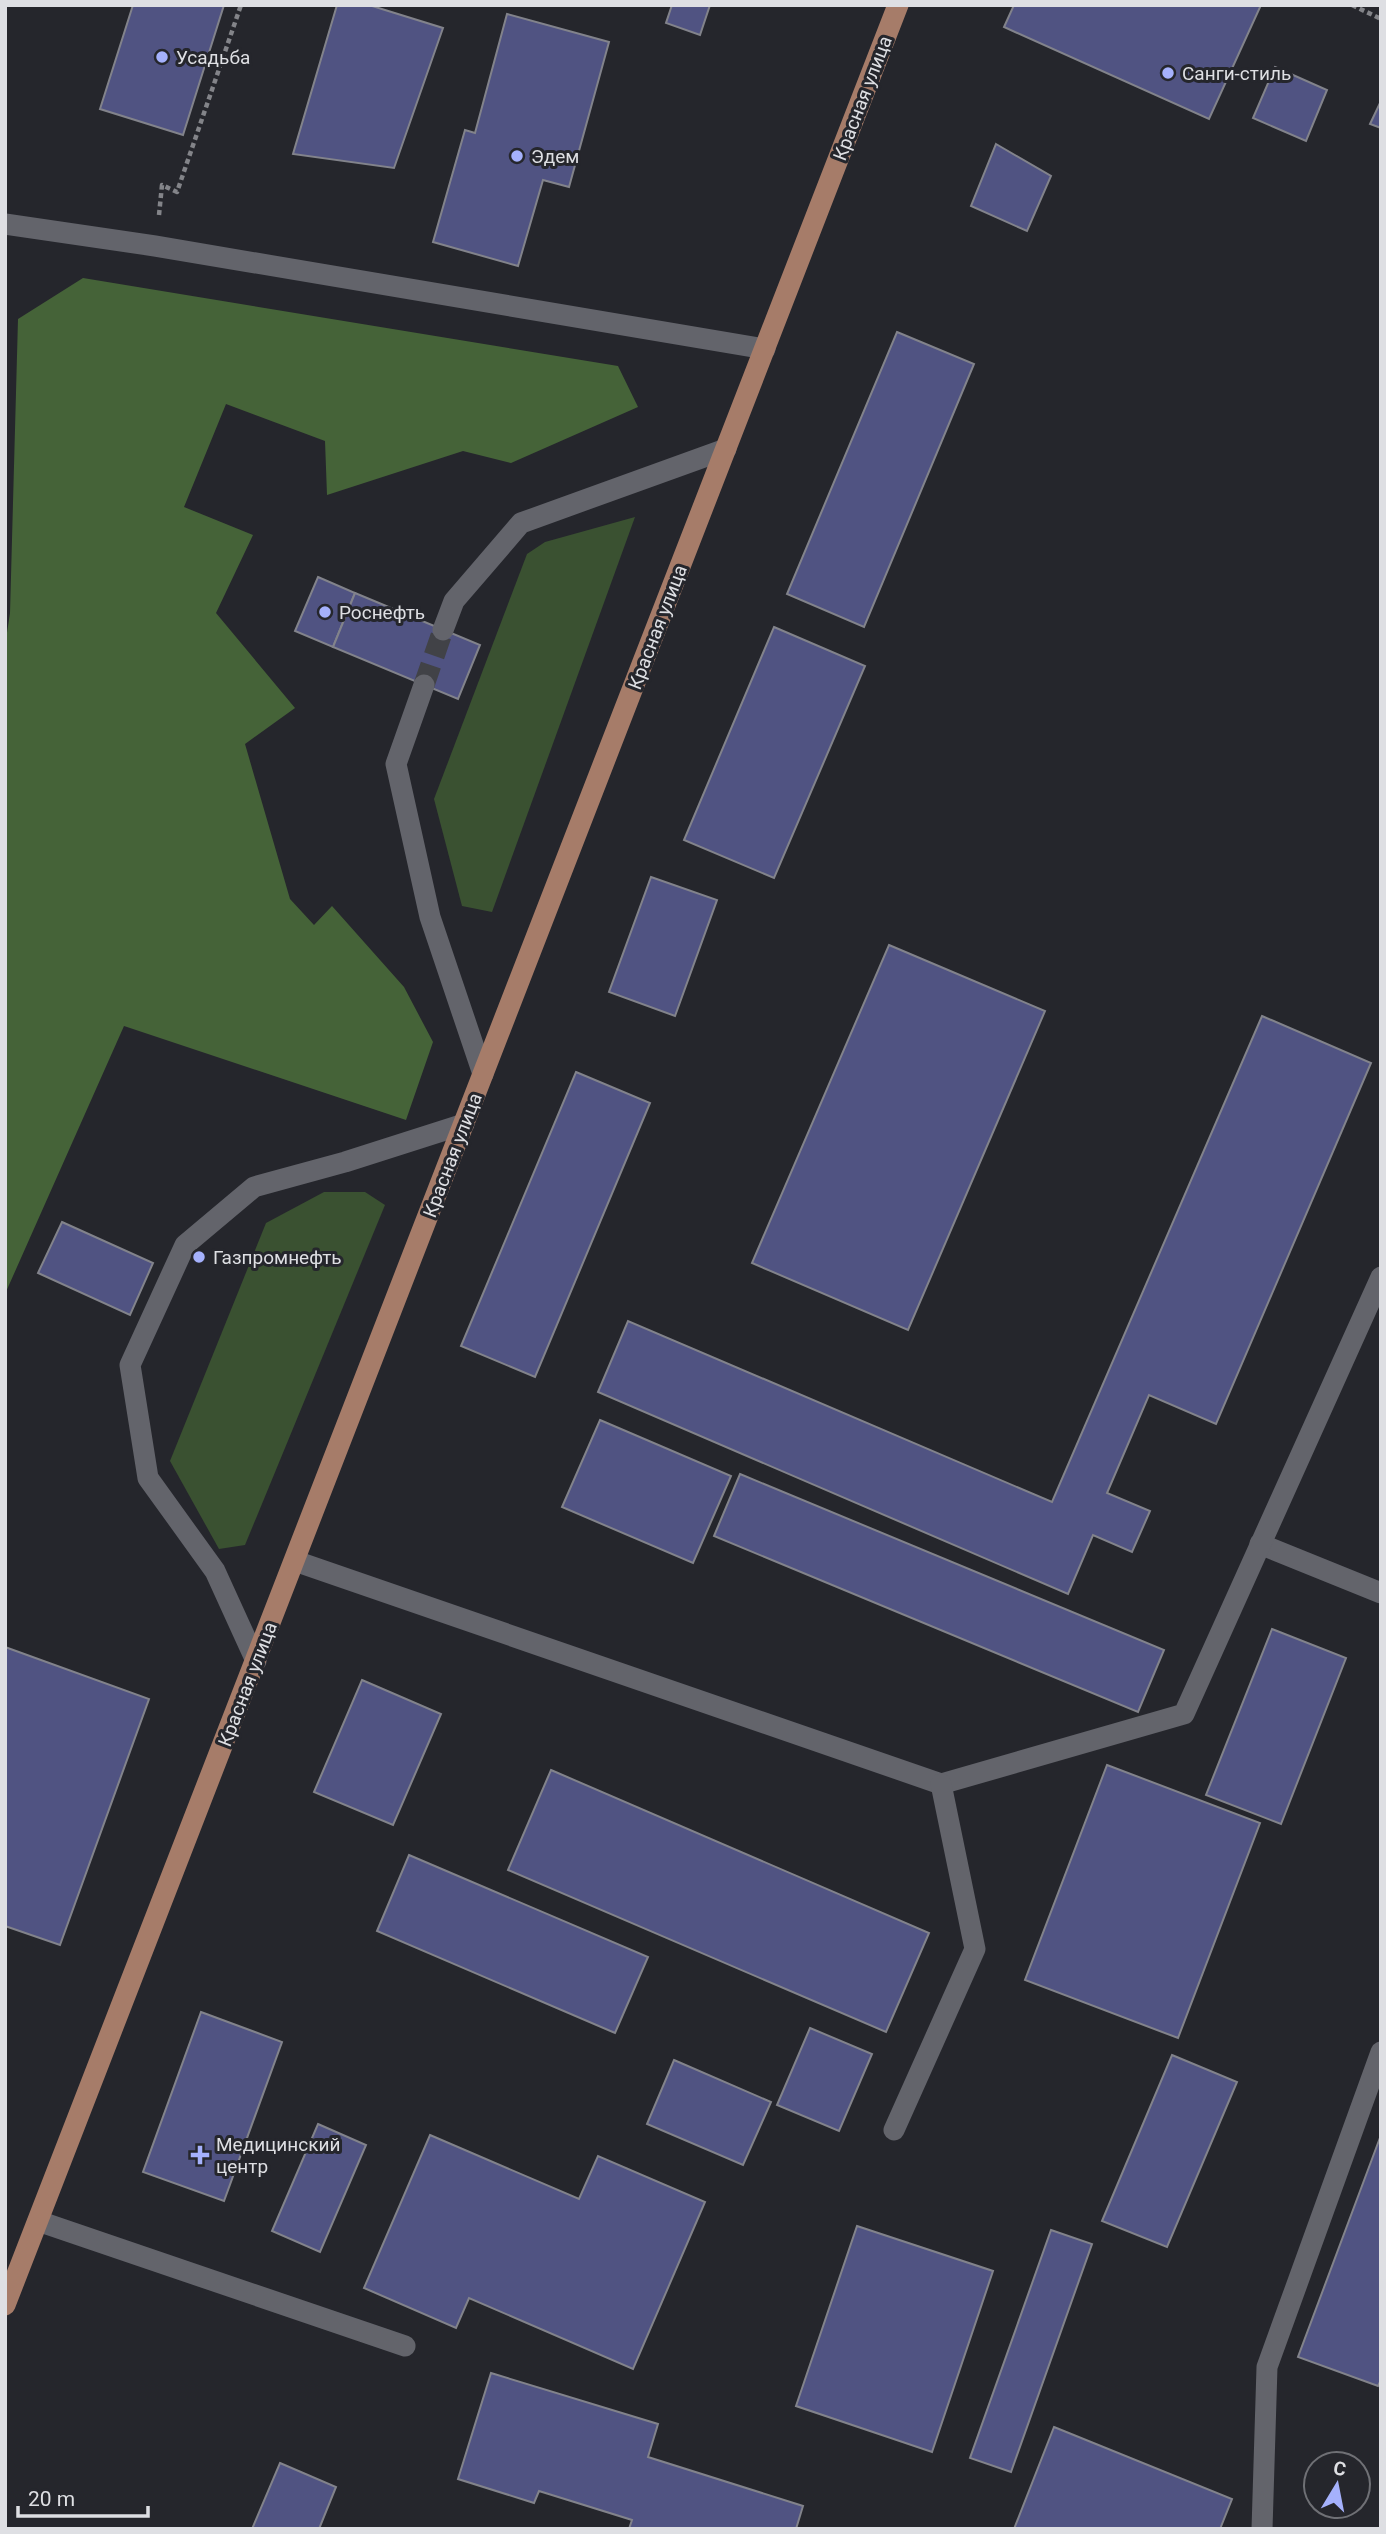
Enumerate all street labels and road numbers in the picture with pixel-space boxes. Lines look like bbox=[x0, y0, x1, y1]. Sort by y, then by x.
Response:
street label: Красная улица bbox=[828, 33, 897, 164]
street label: Красная улица bbox=[623, 562, 692, 693]
street label: Красная улица bbox=[418, 1090, 487, 1221]
street label: Красная улица bbox=[213, 1619, 282, 1750]

